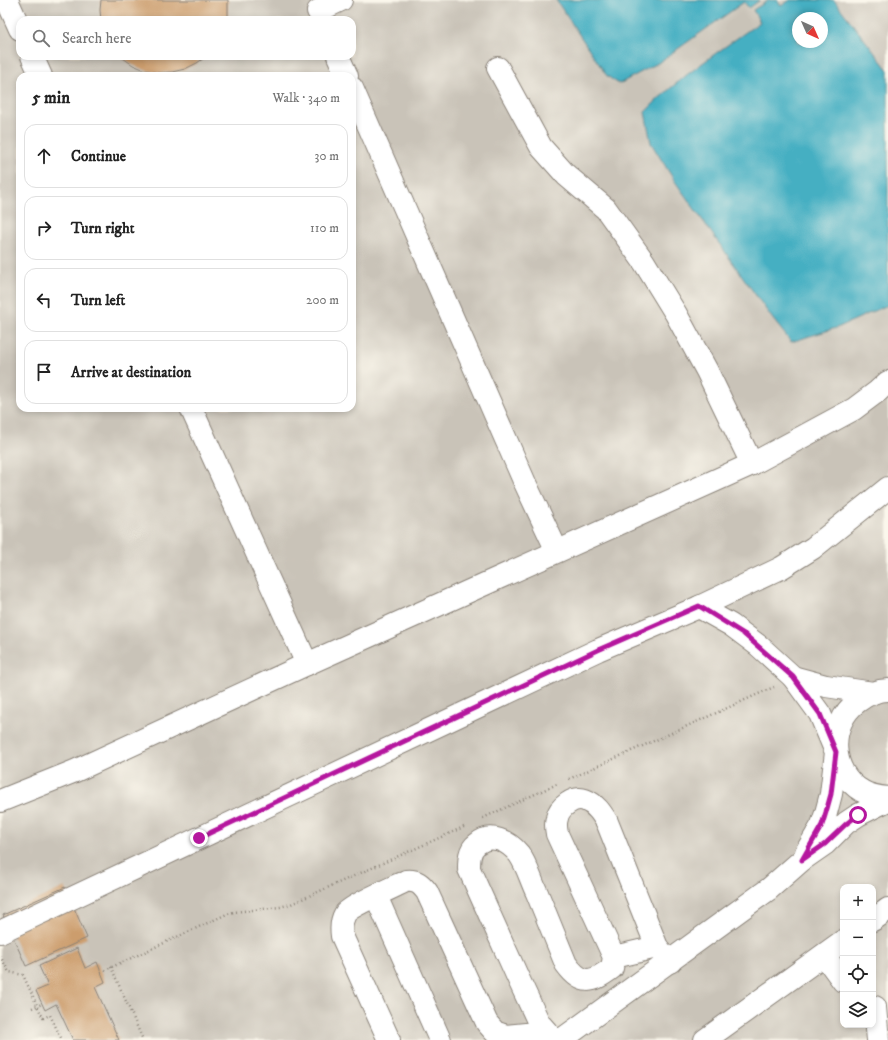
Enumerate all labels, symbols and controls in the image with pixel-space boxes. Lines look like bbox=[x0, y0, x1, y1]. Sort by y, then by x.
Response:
north arrow bbox=[792, 12, 828, 48]
search box bbox=[16, 16, 356, 60]
icon: search bbox=[30, 27, 52, 49]
text: Search here bbox=[62, 29, 131, 48]
text: 5 min bbox=[32, 87, 70, 109]
text: Walk · 340 m bbox=[272, 90, 340, 106]
icon: ahead bbox=[33, 145, 55, 167]
text: Continue bbox=[71, 147, 126, 166]
text: 30 m bbox=[315, 148, 339, 164]
icon: right bbox=[33, 217, 55, 239]
text: Turn right bbox=[71, 219, 134, 238]
text: 110 m bbox=[310, 220, 339, 236]
icon: left bbox=[33, 289, 55, 311]
text: Turn left bbox=[71, 291, 125, 310]
text: 200 m bbox=[306, 292, 339, 308]
icon: arrive bbox=[33, 361, 55, 383]
text: Arrive at destination bbox=[71, 363, 191, 382]
route start bbox=[849, 806, 867, 824]
route end bbox=[190, 829, 208, 847]
map controls bbox=[840, 884, 876, 1028]
button: + bbox=[840, 884, 876, 920]
button: − bbox=[840, 920, 876, 956]
button: locate bbox=[840, 956, 876, 992]
button: layers bbox=[840, 992, 876, 1028]

